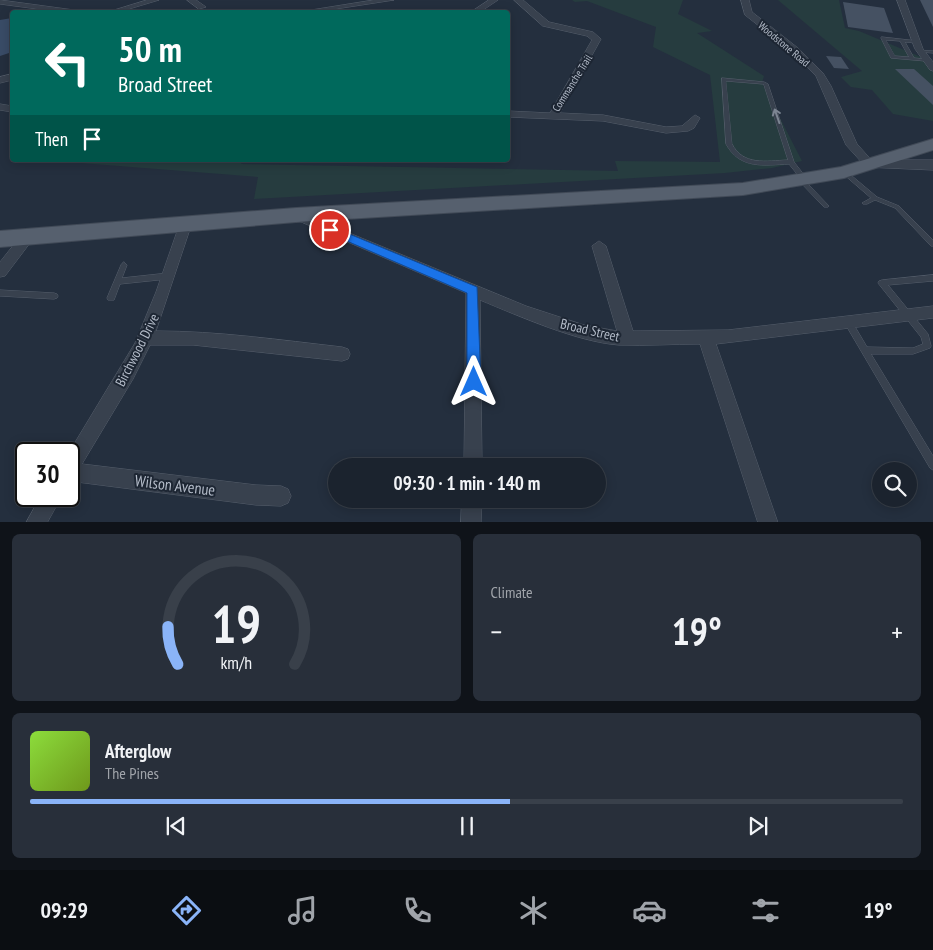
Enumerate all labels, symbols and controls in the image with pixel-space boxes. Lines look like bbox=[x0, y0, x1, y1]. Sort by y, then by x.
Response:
street label: Woodstone Road bbox=[755, 18, 813, 70]
text: 50 m bbox=[118, 26, 182, 72]
icon: left bbox=[35, 30, 100, 95]
street label: Commanche Trail bbox=[549, 51, 595, 114]
text: Broad Street bbox=[118, 70, 212, 98]
one-way arrow bbox=[771, 108, 781, 124]
icon: arrive bbox=[78, 125, 106, 153]
text: Then bbox=[35, 127, 68, 151]
pin bbox=[309, 209, 351, 251]
icon: arrive bbox=[316, 216, 344, 244]
street label: Birchwood Drive bbox=[111, 310, 163, 389]
street label: Broad Street bbox=[559, 314, 621, 346]
position arrow bbox=[447, 355, 499, 407]
speed limit sign: 30 bbox=[15, 442, 80, 507]
map controls bbox=[872, 462, 917, 507]
button: search bbox=[872, 462, 917, 507]
street label: Wilson Avenue bbox=[134, 470, 216, 500]
text: 09:30 · 1 min · 140 m bbox=[394, 471, 540, 495]
text: Climate bbox=[491, 582, 533, 602]
text: 19 bbox=[211, 590, 261, 657]
text: 19° bbox=[672, 606, 722, 655]
text: − bbox=[491, 613, 502, 650]
text: + bbox=[891, 613, 903, 650]
text: km/h bbox=[220, 651, 252, 674]
text: Afterglow bbox=[105, 739, 171, 763]
text: The Pines bbox=[105, 763, 159, 783]
icon: previous bbox=[162, 812, 190, 840]
icon: pause bbox=[453, 812, 481, 840]
icon: next bbox=[744, 812, 772, 840]
icon: directions bbox=[169, 893, 204, 928]
icon: music bbox=[285, 893, 320, 928]
icon: phone bbox=[400, 893, 435, 928]
icon: climate bbox=[516, 893, 551, 928]
icon: car bbox=[632, 893, 667, 928]
icon: filters bbox=[748, 893, 783, 928]
text: 09:29 bbox=[40, 896, 88, 924]
text: 19° bbox=[863, 896, 893, 924]

